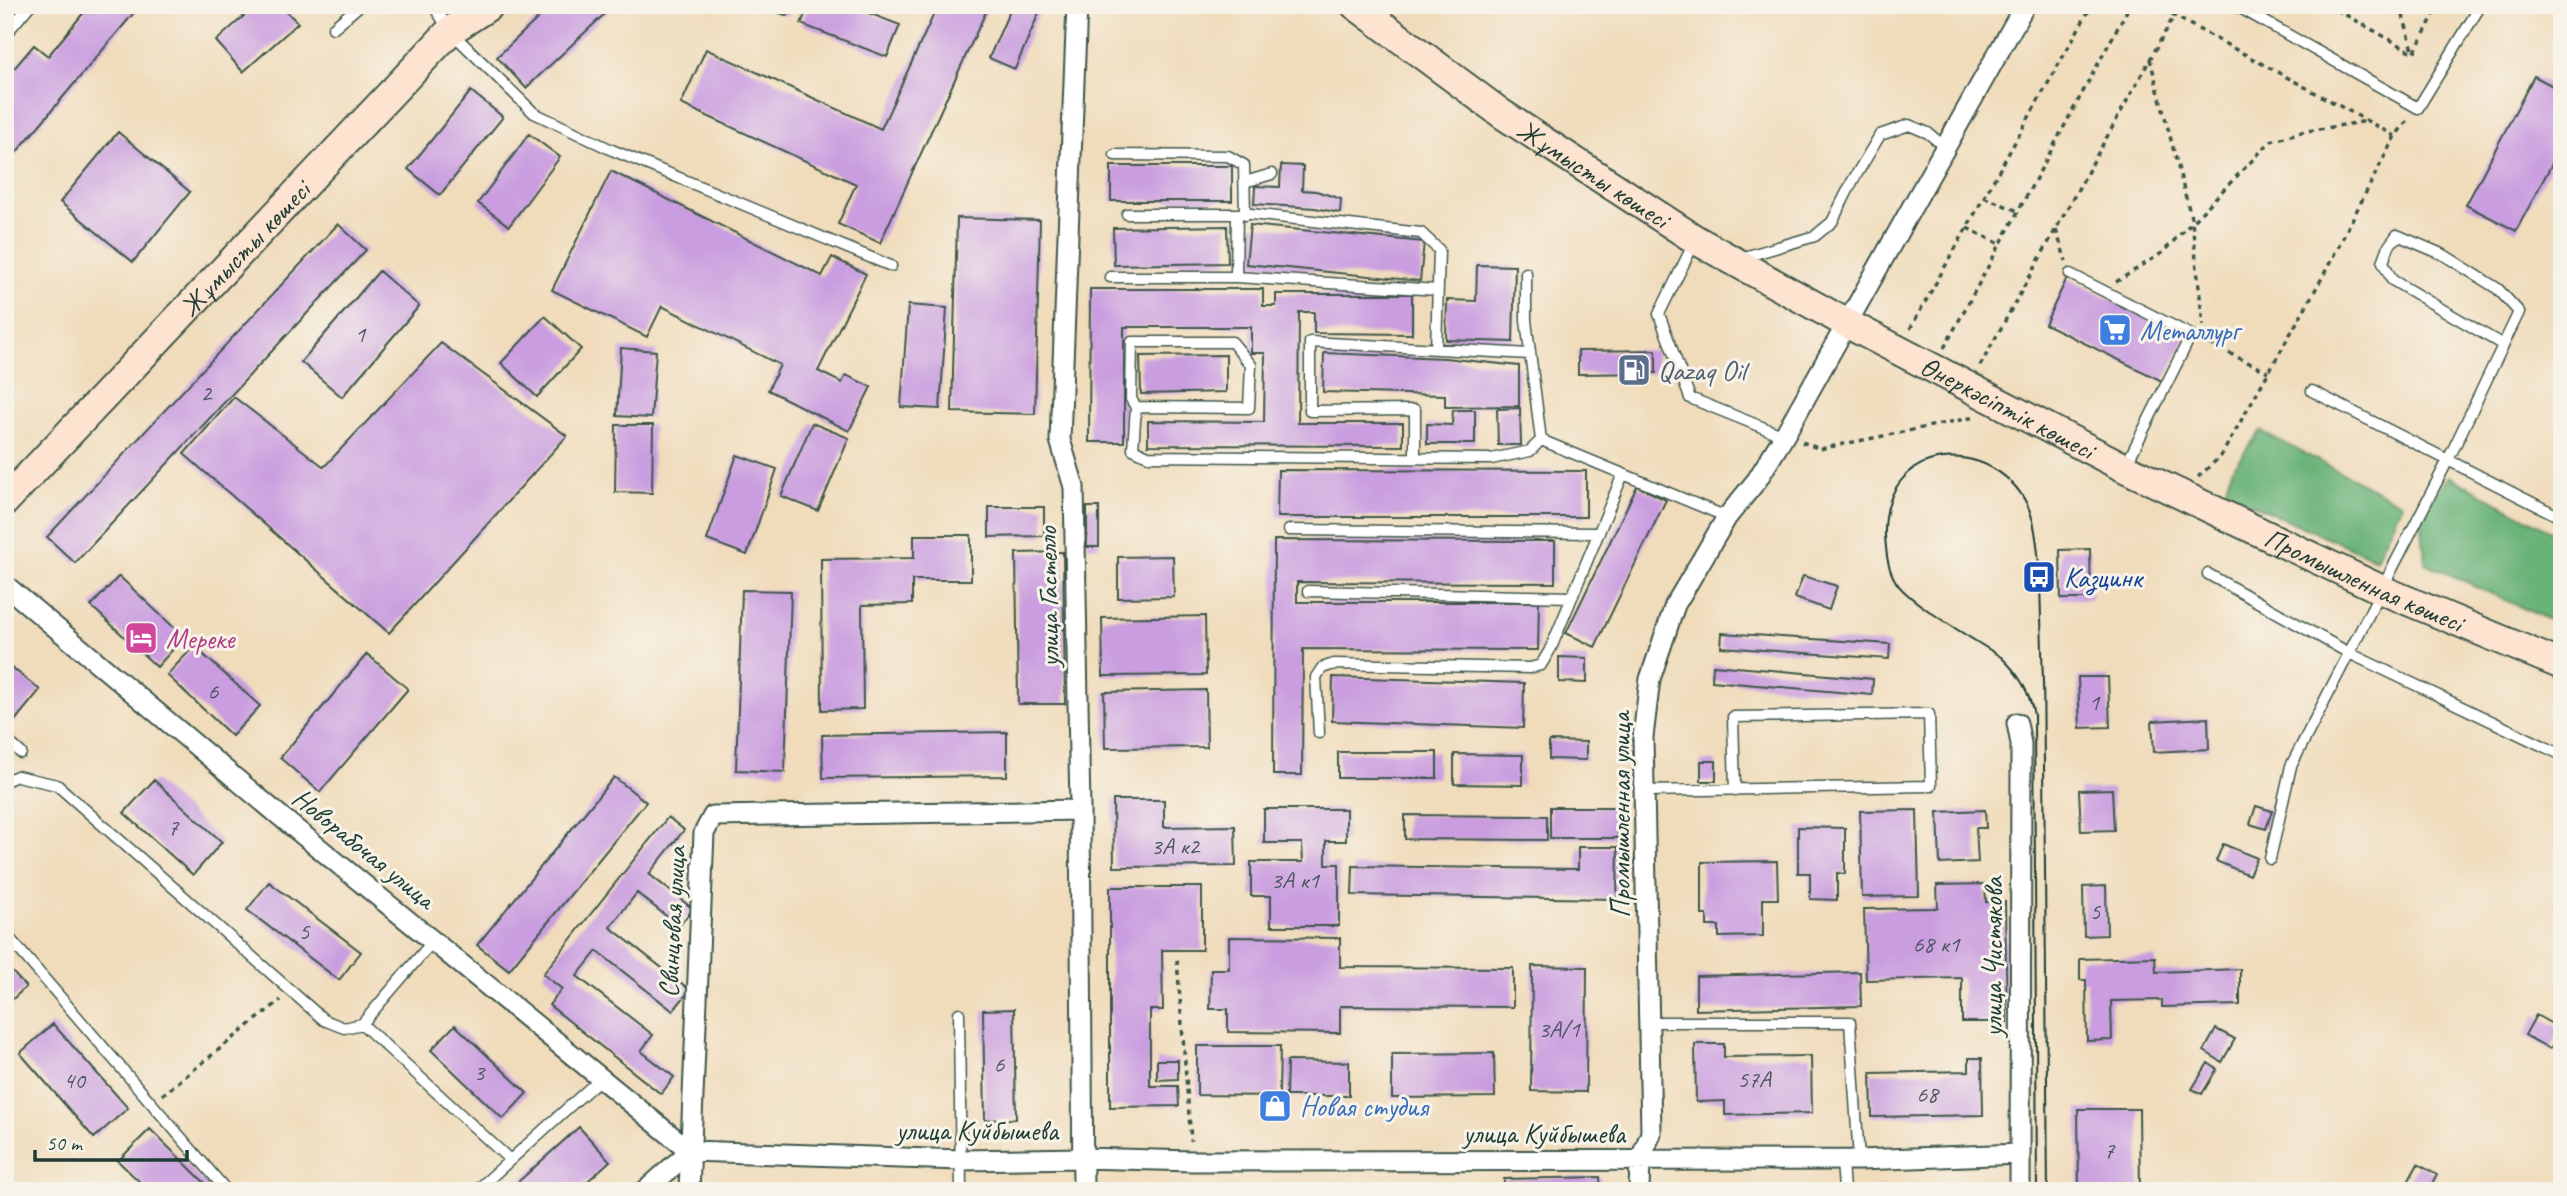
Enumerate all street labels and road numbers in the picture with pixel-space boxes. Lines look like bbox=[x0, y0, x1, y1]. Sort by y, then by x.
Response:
street label: Жұмысты көшесі bbox=[1511, 111, 1679, 238]
street label: Жұмысты көшесі bbox=[171, 170, 320, 324]
street label: Өнеркәсіптік көшесі bbox=[1915, 347, 2104, 468]
street label: Промышленная көшесі bbox=[2259, 519, 2472, 641]
street label: улица Гастелло bbox=[1029, 524, 1067, 670]
street label: Промышленная улица bbox=[1603, 710, 1638, 918]
street label: Новорабочая улица bbox=[285, 780, 444, 918]
street label: Свинцовая улица bbox=[651, 844, 694, 998]
street label: улица Чистякова bbox=[1975, 875, 2010, 1039]
street label: улица Куйбышева bbox=[894, 1113, 1060, 1148]
street label: улица Куйбышева bbox=[1461, 1116, 1627, 1151]

